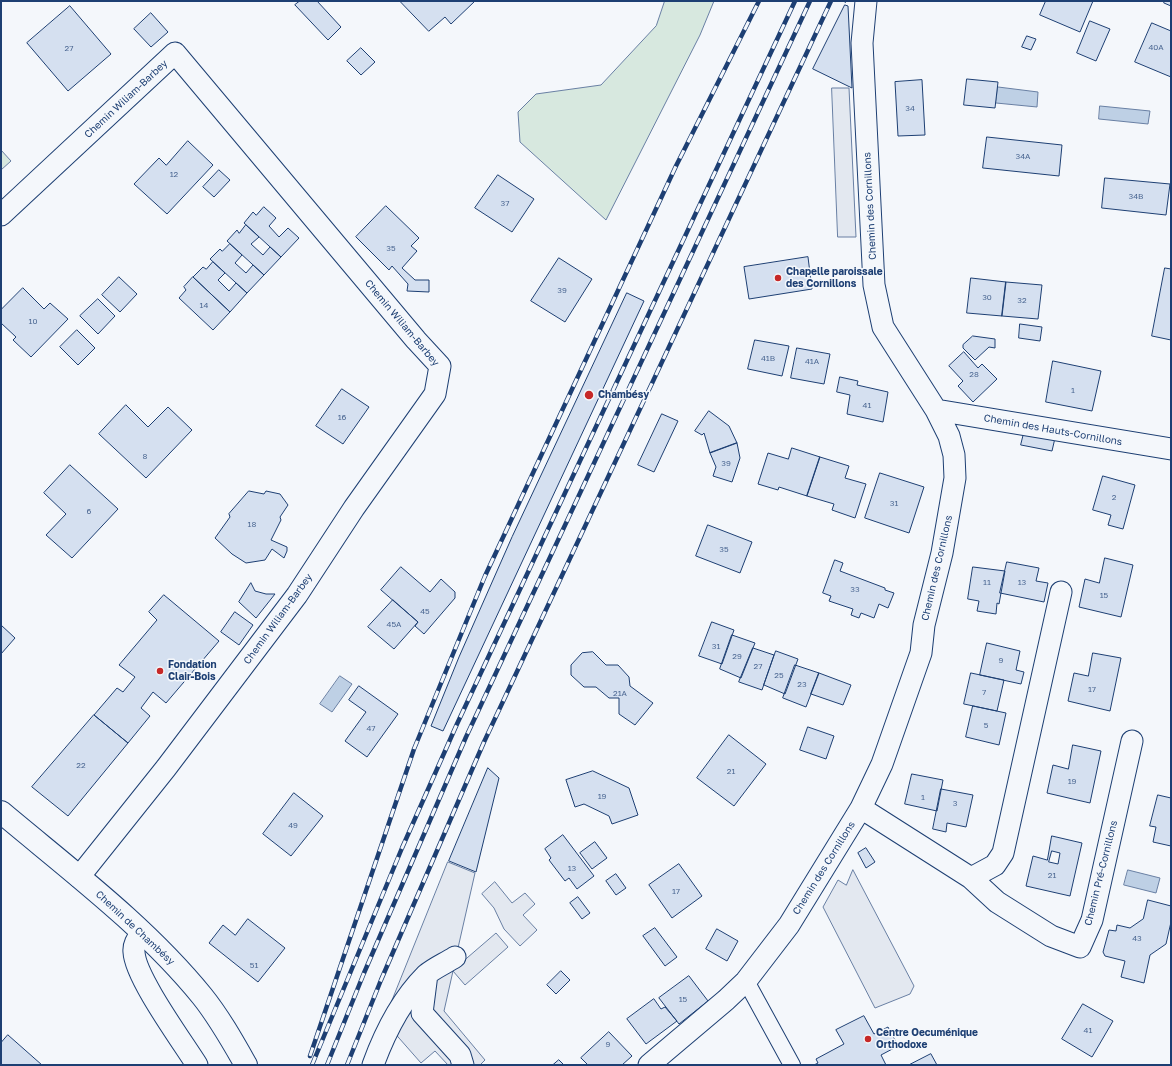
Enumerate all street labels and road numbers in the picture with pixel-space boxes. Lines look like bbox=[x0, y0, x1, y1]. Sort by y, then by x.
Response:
street label: Chemin Wiliam-Barbey bbox=[82, 57, 170, 141]
street label: Chemin des Cornillons bbox=[861, 152, 879, 260]
street label: Chemin Wiliam-Barbey bbox=[362, 277, 442, 369]
street label: Chemin des Hauts-Cornillons bbox=[983, 412, 1123, 448]
street label: Chemin des Cornillons bbox=[919, 514, 955, 622]
street label: Chemin Wiliam-Barbey bbox=[241, 571, 315, 667]
street label: Chemin des Cornillons bbox=[790, 819, 858, 917]
street label: Chemin Pré-Cornillons bbox=[1082, 819, 1120, 927]
street label: Chemin de Chambésy bbox=[93, 888, 177, 968]

